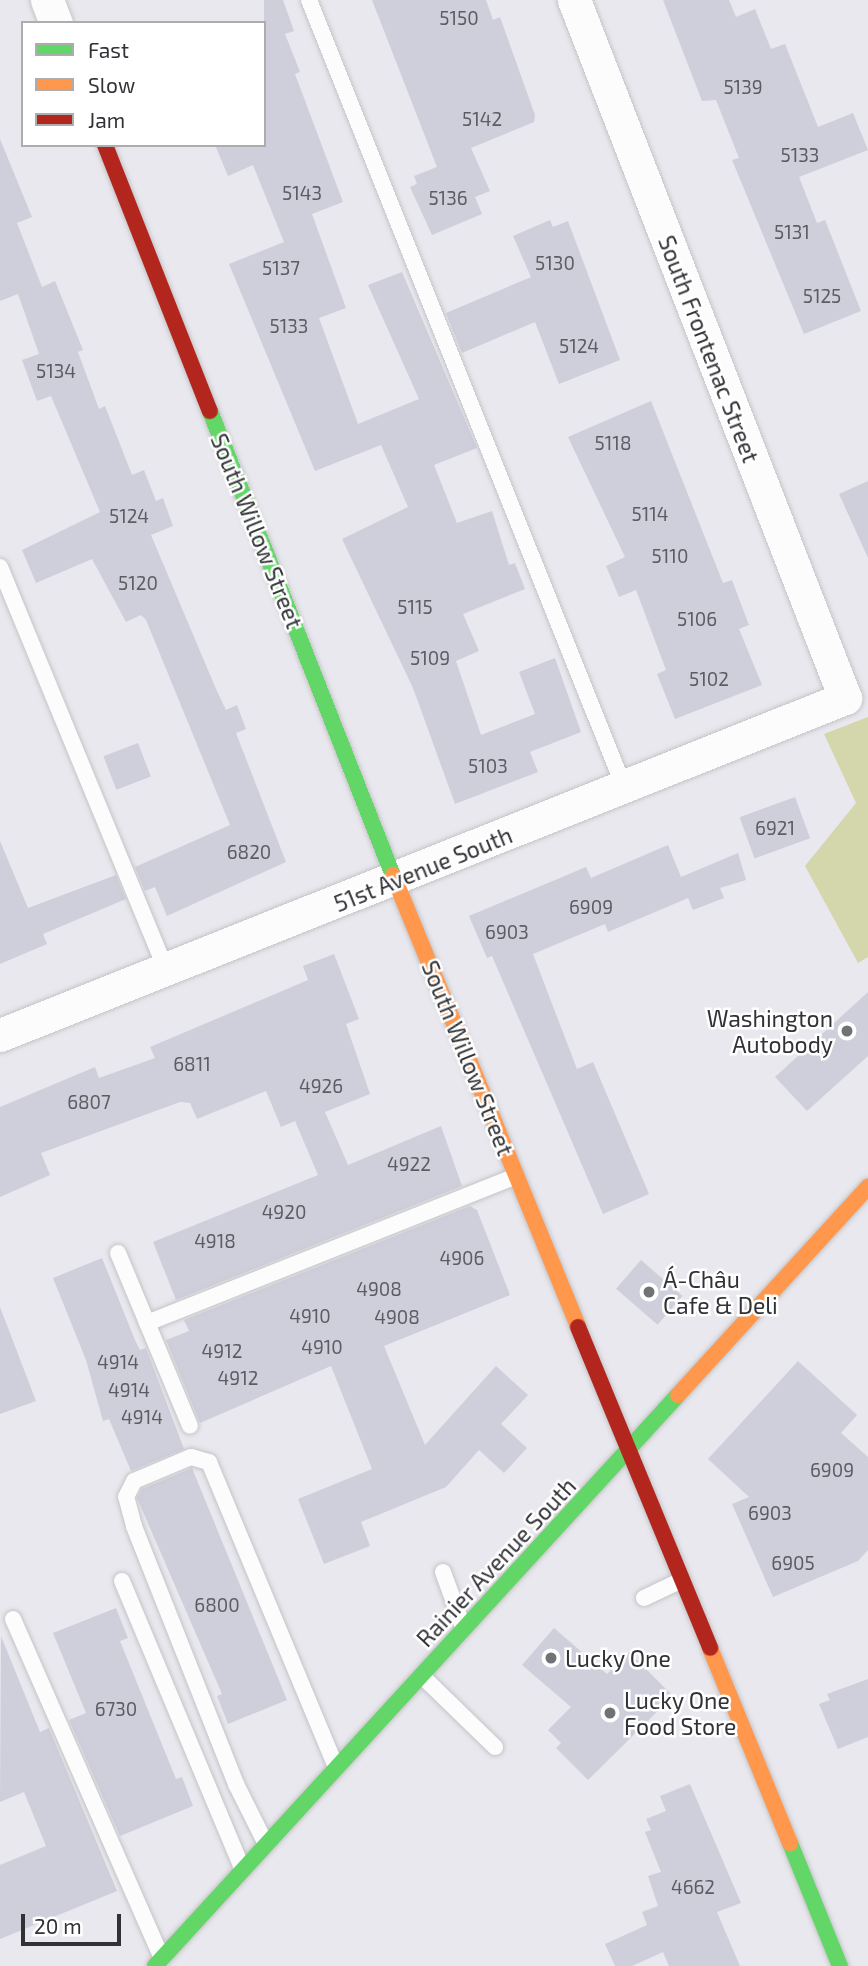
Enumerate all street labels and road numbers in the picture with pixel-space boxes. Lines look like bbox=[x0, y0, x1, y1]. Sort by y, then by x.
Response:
street label: South Frontenac Street bbox=[653, 232, 765, 466]
street label: South Willow Street bbox=[205, 429, 309, 633]
street label: 51st Avenue South bbox=[330, 821, 516, 917]
street label: South Willow Street bbox=[416, 956, 520, 1160]
street label: Rainier Avenue South bbox=[410, 1472, 582, 1652]

